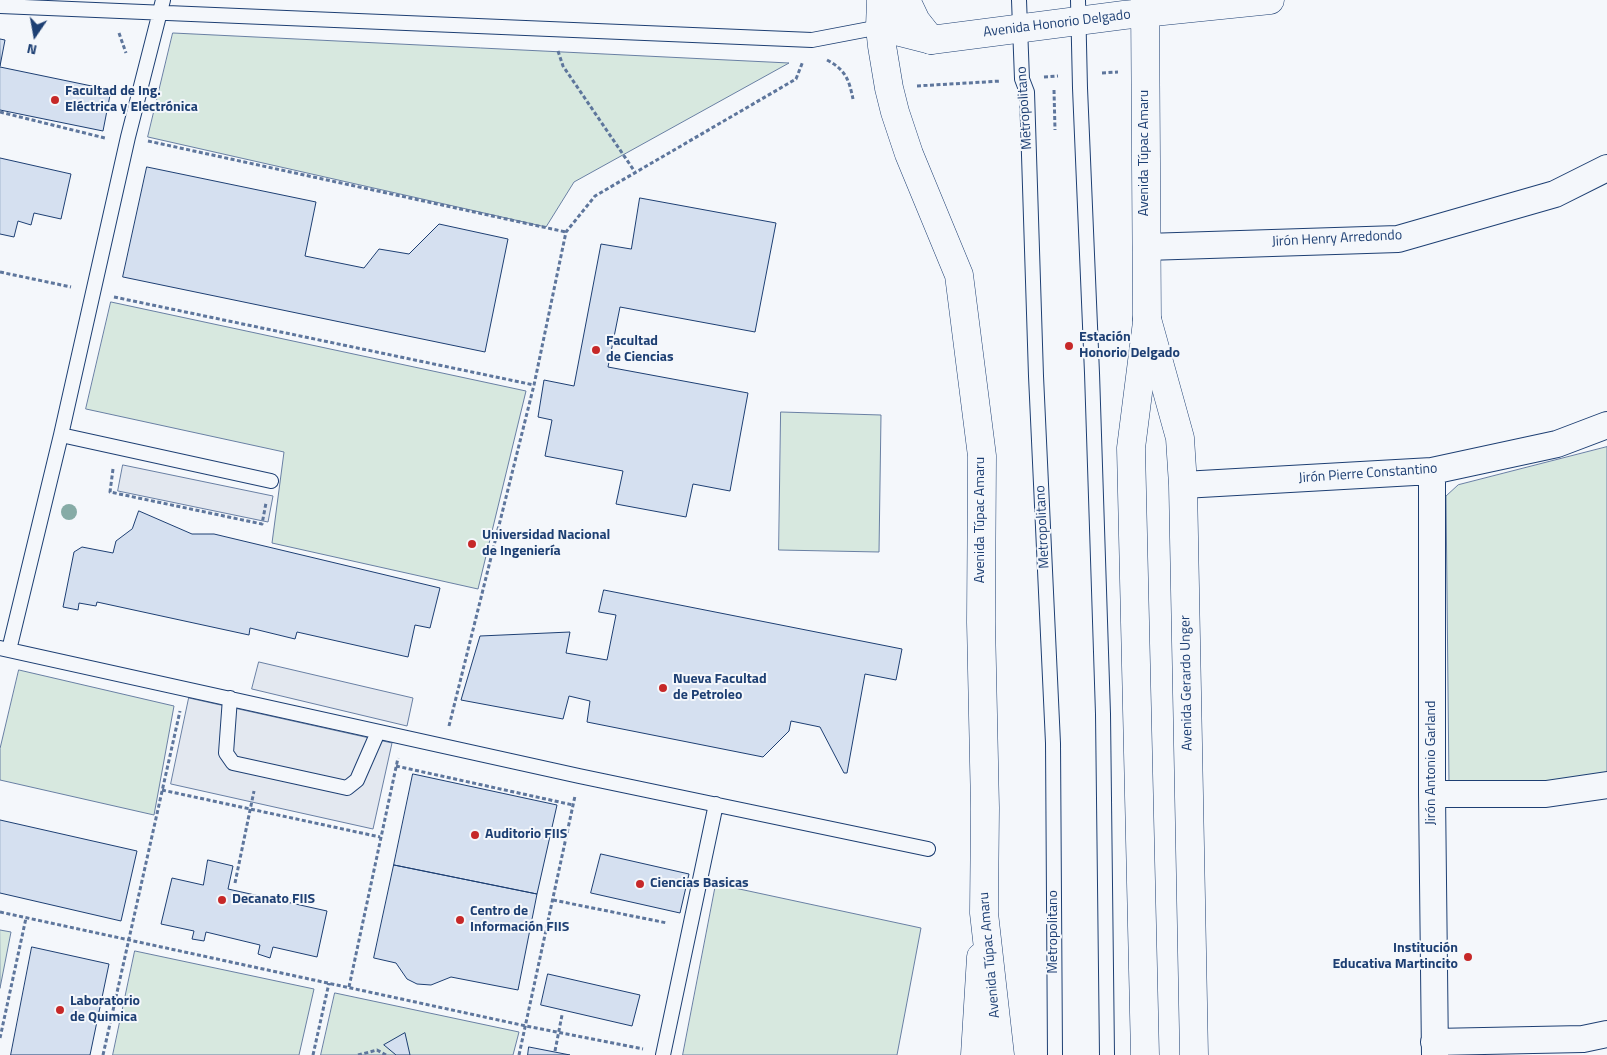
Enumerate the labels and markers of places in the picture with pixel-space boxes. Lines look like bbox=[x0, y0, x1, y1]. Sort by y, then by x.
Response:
place label: Facultad de Ing. Eléctrica y Electrónica bbox=[65, 84, 198, 116]
marker: Facultad de Ing. Eléctrica y Electrónica bbox=[49, 94, 61, 106]
place label: Estación Honorio Delgado bbox=[1079, 330, 1180, 362]
place label: Facultad de Ciencias bbox=[606, 334, 674, 367]
marker: Estación Honorio Delgado bbox=[1063, 340, 1075, 352]
marker: Facultad de Ciencias bbox=[590, 344, 602, 356]
place label: Universidad Nacional de Ingeniería bbox=[482, 528, 610, 560]
marker: Universidad Nacional de Ingeniería bbox=[466, 538, 478, 550]
place label: Nueva Facultad de Petroleo bbox=[673, 672, 767, 704]
marker: Nueva Facultad de Petroleo bbox=[657, 682, 669, 694]
place label: Auditorio FIIS bbox=[485, 827, 567, 843]
marker: Auditorio FIIS bbox=[469, 829, 481, 841]
place label: Ciencias Basicas bbox=[650, 876, 749, 892]
marker: Ciencias Basicas bbox=[634, 878, 646, 890]
place label: Decanato FIIS bbox=[232, 892, 315, 908]
marker: Decanato FIIS bbox=[216, 894, 228, 906]
place label: Centro de Información FIIS bbox=[470, 904, 569, 936]
marker: Centro de Información FIIS bbox=[454, 914, 466, 926]
place label: Institución Educativa Martincito bbox=[1332, 941, 1458, 974]
marker: Institución Educativa Martincito bbox=[1462, 951, 1474, 963]
place label: Laboratorio de Quimica bbox=[70, 994, 140, 1026]
marker: Laboratorio de Quimica bbox=[54, 1004, 66, 1016]

